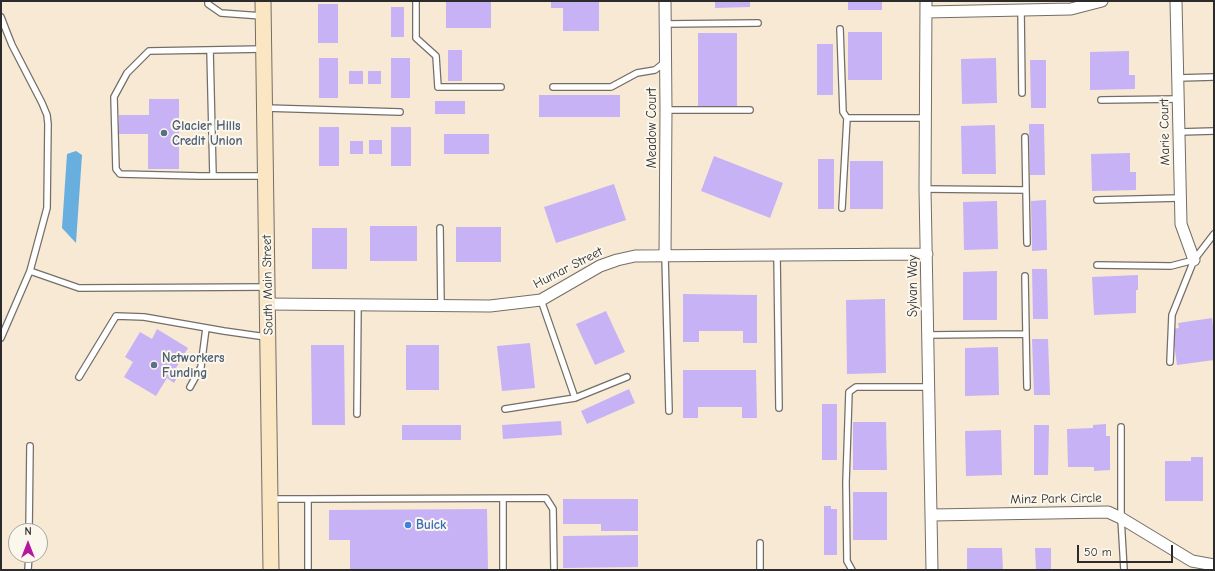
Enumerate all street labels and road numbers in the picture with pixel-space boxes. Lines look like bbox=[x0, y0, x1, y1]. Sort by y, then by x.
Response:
street label: Meadow Court bbox=[644, 88, 660, 168]
street label: Marie Court bbox=[1157, 98, 1173, 166]
street label: South Main Street bbox=[259, 235, 277, 335]
street label: Humar Street bbox=[531, 244, 605, 292]
street label: Sylvan Way bbox=[905, 255, 921, 317]
street label: Minz Park Circle bbox=[1010, 490, 1102, 508]

